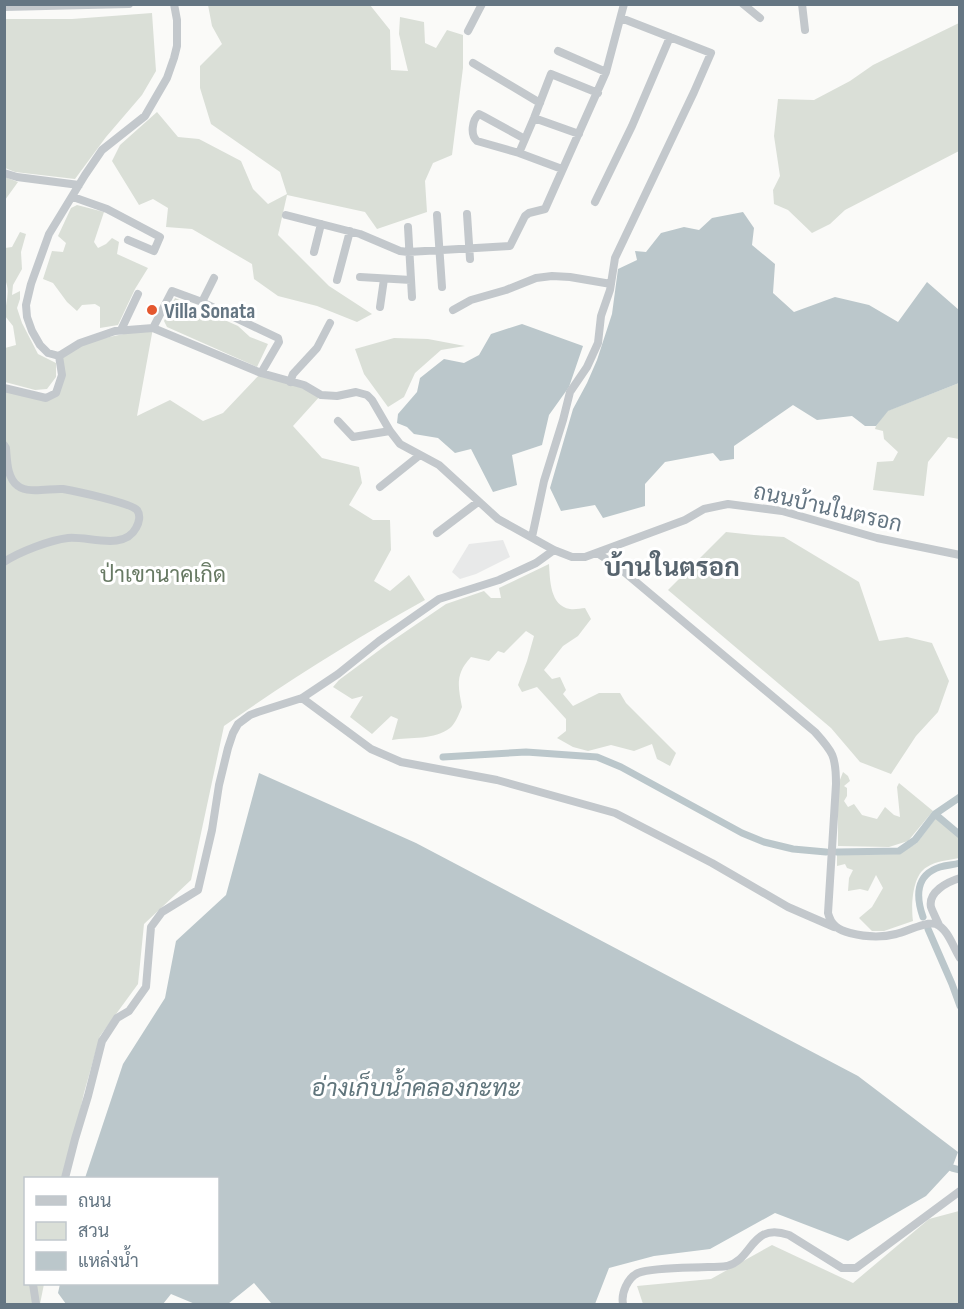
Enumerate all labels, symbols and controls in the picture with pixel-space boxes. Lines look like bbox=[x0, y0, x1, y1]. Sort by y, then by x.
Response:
place label: Villa Sonata bbox=[164, 298, 255, 325]
marker: Villa Sonata bbox=[145, 303, 159, 317]
street label: ถนนบ้านในตรอก bbox=[751, 476, 905, 539]
district label: บ้านในตรอก bbox=[604, 550, 740, 584]
park label: ป่าเขานาคเกิด bbox=[100, 561, 226, 589]
water label: อ่างเก็บน้ำคลองกะทะ bbox=[312, 1068, 521, 1103]
legend bbox=[24, 1177, 219, 1285]
text: ถนน bbox=[78, 1191, 111, 1212]
text: สวน bbox=[78, 1221, 109, 1242]
text: แหล่งน้ำ bbox=[78, 1245, 139, 1272]

